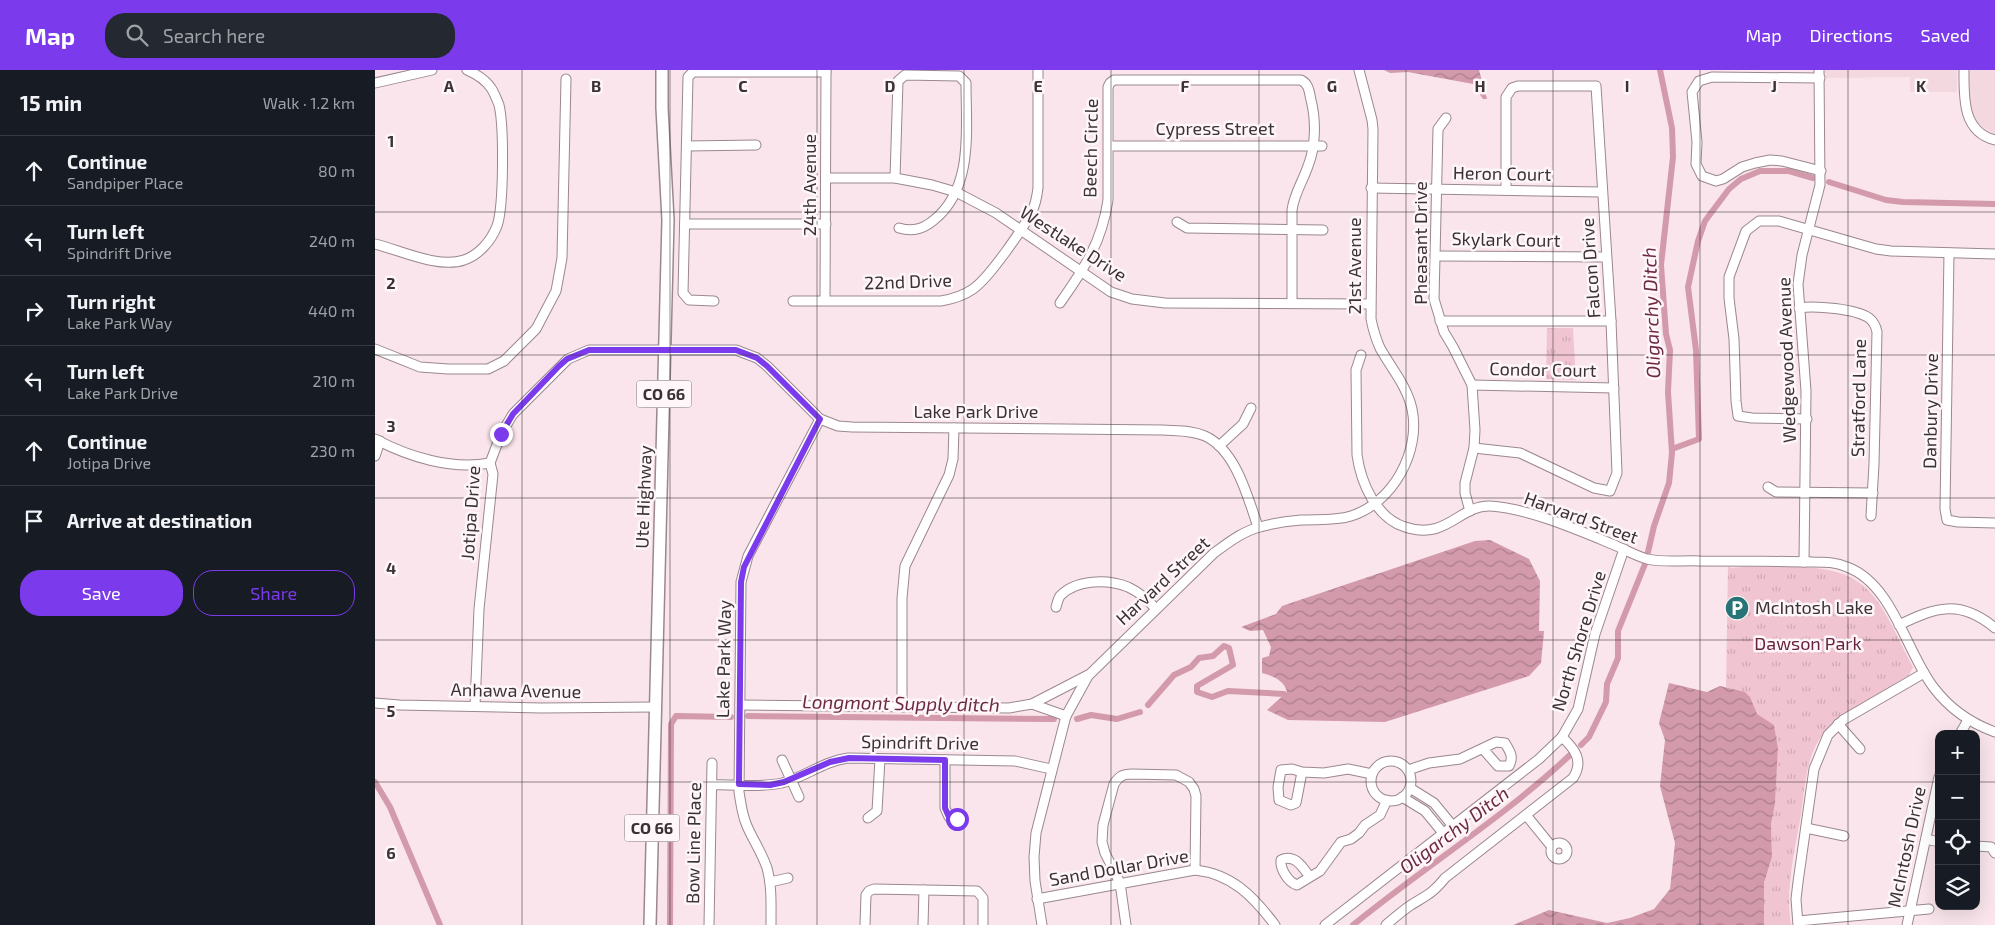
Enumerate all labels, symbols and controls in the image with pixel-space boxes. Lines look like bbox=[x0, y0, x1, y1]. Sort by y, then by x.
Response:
search box bbox=[105, 13, 455, 58]
text: Map bbox=[25, 21, 75, 50]
icon: search bbox=[123, 21, 151, 49]
text: Search here bbox=[163, 24, 265, 47]
text: Map bbox=[1745, 24, 1782, 46]
text: Directions bbox=[1810, 24, 1893, 46]
text: Saved bbox=[1921, 24, 1970, 46]
text: A bbox=[444, 76, 455, 95]
text: B bbox=[591, 76, 601, 95]
text: C bbox=[738, 76, 748, 95]
text: D bbox=[885, 76, 896, 95]
text: E bbox=[1033, 76, 1043, 95]
text: F bbox=[1181, 76, 1190, 95]
text: G bbox=[1327, 76, 1337, 95]
text: H bbox=[1474, 76, 1486, 95]
text: I bbox=[1625, 76, 1629, 95]
text: J bbox=[1771, 76, 1777, 95]
text: K bbox=[1916, 76, 1927, 95]
text: 15 min bbox=[20, 90, 82, 115]
text: Walk · 1.2 km bbox=[263, 93, 355, 112]
street label: Beech Circle bbox=[1078, 98, 1102, 198]
street label: Cypress Street bbox=[1155, 117, 1275, 139]
text: 1 bbox=[388, 131, 394, 150]
street label: 24th Avenue bbox=[798, 134, 820, 236]
text: Continue bbox=[67, 150, 147, 173]
icon: ahead bbox=[20, 157, 48, 185]
text: 80 m bbox=[318, 161, 355, 180]
street label: Heron Court bbox=[1453, 161, 1551, 185]
text: Sandpiper Place bbox=[67, 173, 183, 192]
street label: Pheasant Drive bbox=[1409, 181, 1431, 305]
street label: Westlake Drive bbox=[1016, 200, 1131, 286]
street label: 21st Avenue bbox=[1343, 217, 1365, 315]
street label: Falcon Drive bbox=[1576, 217, 1604, 319]
text: Turn left bbox=[67, 220, 144, 243]
icon: left bbox=[20, 227, 48, 255]
street label: Skylark Court bbox=[1451, 227, 1561, 251]
text: 240 m bbox=[309, 231, 355, 250]
text: Spindrift Drive bbox=[67, 243, 172, 262]
water label: Oligarchy Ditch bbox=[1637, 247, 1665, 379]
street label: 22nd Drive bbox=[864, 268, 952, 294]
text: 2 bbox=[386, 273, 396, 292]
street label: Wedgewood Avenue bbox=[1772, 277, 1800, 443]
text: Turn right bbox=[67, 290, 155, 313]
icon: right bbox=[20, 297, 48, 325]
text: 440 m bbox=[308, 301, 355, 320]
text: Lake Park Way bbox=[67, 313, 172, 332]
street label: Stratford Lane bbox=[1846, 339, 1870, 457]
street label: Danbury Drive bbox=[1918, 353, 1942, 469]
street label: Condor Court bbox=[1489, 357, 1597, 381]
text: Turn left bbox=[67, 360, 144, 383]
icon: left bbox=[20, 367, 48, 395]
text: 210 m bbox=[312, 371, 355, 390]
road number: CO 66 bbox=[637, 380, 691, 408]
text: Lake Park Drive bbox=[67, 383, 178, 402]
street label: Lake Park Drive bbox=[913, 400, 1039, 422]
text: 3 bbox=[386, 416, 396, 435]
route end bbox=[490, 423, 513, 446]
text: Continue bbox=[67, 430, 147, 453]
icon: ahead bbox=[20, 437, 48, 465]
text: 230 m bbox=[310, 441, 355, 460]
street label: Ute Highway bbox=[630, 444, 656, 549]
text: Jotipa Drive bbox=[67, 453, 151, 472]
street label: Jotipa Drive bbox=[456, 465, 484, 561]
street label: Harvard Street bbox=[1521, 486, 1642, 548]
icon: arrive bbox=[20, 507, 48, 535]
text: Arrive at destination bbox=[67, 509, 252, 532]
street label: Harvard Street bbox=[1111, 531, 1214, 629]
text: 4 bbox=[386, 558, 396, 577]
street label: North Shore Drive bbox=[1546, 568, 1610, 714]
button: Save bbox=[20, 570, 183, 616]
button: Share bbox=[193, 570, 355, 616]
parking icon: McIntosh Lake bbox=[1724, 595, 1750, 621]
place label: McIntosh Lake bbox=[1755, 596, 1873, 618]
street label: Lake Park Way bbox=[711, 599, 735, 718]
park label: Dawson Park bbox=[1754, 632, 1862, 654]
street label: Anhawa Avenue bbox=[451, 678, 581, 702]
water label: Longmont Supply ditch bbox=[802, 689, 1000, 717]
text: 5 bbox=[387, 701, 396, 720]
street label: Spindrift Drive bbox=[861, 730, 979, 754]
map controls bbox=[1935, 730, 1980, 910]
button: + bbox=[1935, 730, 1980, 775]
button: − bbox=[1935, 775, 1980, 820]
water label: Oligarchy Ditch bbox=[1394, 781, 1514, 879]
street label: Bow Line Place bbox=[681, 782, 705, 904]
street label: McIntosh Drive bbox=[1882, 784, 1930, 909]
route start bbox=[946, 808, 969, 831]
road number: CO 66 bbox=[625, 814, 679, 841]
button: locate bbox=[1935, 820, 1980, 865]
text: 6 bbox=[386, 843, 396, 862]
street label: Sand Dollar Drive bbox=[1047, 844, 1190, 890]
button: layers bbox=[1935, 865, 1980, 910]

